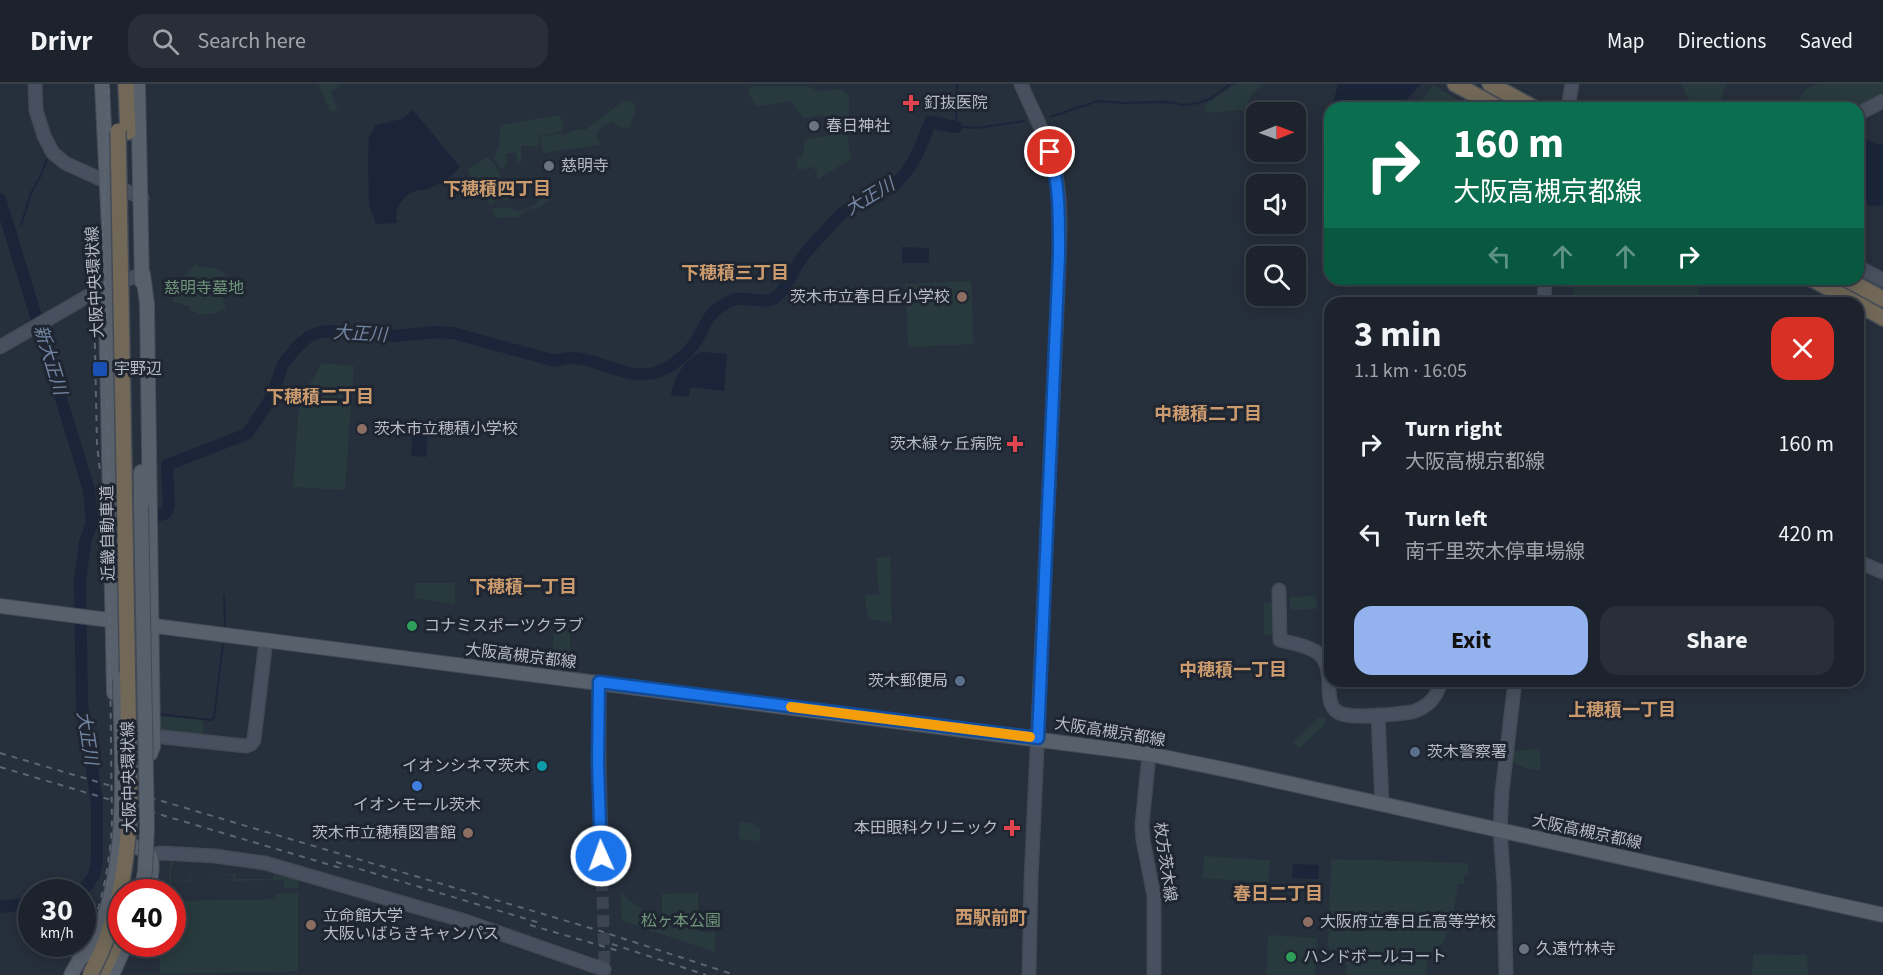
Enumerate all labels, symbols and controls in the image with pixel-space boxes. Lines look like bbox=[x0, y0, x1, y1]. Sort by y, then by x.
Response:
search box bbox=[128, 14, 548, 68]
text: Drivr bbox=[30, 21, 92, 61]
icon: search bbox=[149, 25, 182, 58]
text: Search here bbox=[197, 25, 306, 57]
text: Map bbox=[1607, 26, 1645, 56]
text: Directions bbox=[1678, 26, 1766, 56]
text: Saved bbox=[1799, 26, 1853, 56]
place label: 釘抜医院 bbox=[924, 92, 988, 114]
marker: 釘抜医院 bbox=[902, 94, 920, 112]
north arrow bbox=[1246, 102, 1306, 162]
map controls bbox=[1246, 102, 1306, 306]
text: 160 m bbox=[1453, 114, 1564, 174]
place label: 春日神社 bbox=[826, 115, 890, 137]
marker: 春日神社 bbox=[807, 119, 821, 133]
pin bbox=[1024, 126, 1075, 177]
icon: right bbox=[1354, 126, 1432, 204]
icon: arrive bbox=[1033, 135, 1066, 168]
place label: 慈明寺 bbox=[561, 155, 609, 177]
marker: 慈明寺 bbox=[542, 159, 556, 173]
water label: 大正川 bbox=[840, 171, 901, 222]
text: 大阪高槻京都線 bbox=[1453, 173, 1642, 212]
button: sound bbox=[1246, 174, 1306, 234]
district label: 下穂積四丁目 bbox=[443, 177, 551, 202]
street label: 大阪中央環状線 bbox=[81, 225, 109, 339]
icon: left bbox=[1483, 240, 1516, 273]
icon: ahead bbox=[1546, 240, 1579, 273]
icon: ahead bbox=[1609, 240, 1642, 273]
icon: right bbox=[1672, 240, 1705, 273]
button: search bbox=[1246, 246, 1306, 306]
district label: 下穂積三丁目 bbox=[681, 261, 789, 286]
park label: 慈明寺墓地 bbox=[164, 277, 244, 299]
place label: 茨木市立春日丘小学校 bbox=[790, 286, 950, 308]
marker: 茨木市立春日丘小学校 bbox=[955, 290, 969, 304]
text: 3 min bbox=[1354, 309, 1442, 360]
button: close bbox=[1771, 317, 1834, 380]
water label: 大正川 bbox=[332, 320, 390, 348]
water label: 新大正川 bbox=[28, 322, 73, 400]
text: 1.1 km · 16:05 bbox=[1354, 357, 1467, 385]
place label: 宇野辺 bbox=[114, 358, 162, 380]
marker: 宇野辺 bbox=[91, 360, 109, 378]
district label: 下穂積二丁目 bbox=[266, 385, 374, 410]
district label: 中穂積二丁目 bbox=[1154, 402, 1262, 427]
text: Turn right bbox=[1405, 413, 1502, 445]
place label: 茨木市立穂積小学校 bbox=[374, 418, 518, 440]
marker: 茨木市立穂積小学校 bbox=[355, 422, 369, 436]
icon: right bbox=[1354, 428, 1387, 461]
text: 160 m bbox=[1779, 428, 1834, 460]
place label: 茨木緑ヶ丘病院 bbox=[890, 433, 1002, 455]
marker: 茨木緑ヶ丘病院 bbox=[1006, 435, 1024, 453]
text: 大阪高槻京都線 bbox=[1405, 448, 1545, 476]
street label: 近畿自動車道 bbox=[96, 485, 120, 581]
text: Turn left bbox=[1405, 503, 1487, 535]
icon: left bbox=[1354, 518, 1387, 551]
text: 420 m bbox=[1779, 518, 1834, 550]
text: 南千里茨木停車場線 bbox=[1405, 538, 1585, 566]
district label: 下穂積一丁目 bbox=[469, 575, 577, 600]
button: Exit bbox=[1354, 606, 1588, 675]
button: Share bbox=[1600, 606, 1834, 675]
place label: コナミスポーツクラブ bbox=[424, 615, 584, 637]
marker: コナミスポーツクラブ bbox=[405, 619, 419, 633]
street label: 大阪高槻京都線 bbox=[464, 638, 578, 674]
district label: 中穂積一丁目 bbox=[1179, 658, 1287, 683]
place label: 茨木郵便局 bbox=[868, 670, 948, 692]
marker: 茨木郵便局 bbox=[953, 674, 967, 688]
district label: 上穂積一丁目 bbox=[1568, 698, 1676, 723]
water label: 大正川 bbox=[70, 709, 104, 769]
street label: 大阪高槻京都線 bbox=[1053, 712, 1167, 752]
street label: 大阪中央環状線 bbox=[117, 721, 141, 833]
place label: 茨木警察署 bbox=[1427, 741, 1507, 763]
marker: 茨木警察署 bbox=[1408, 745, 1422, 759]
place label: イオンシネマ茨木 bbox=[402, 755, 530, 777]
marker: イオンシネマ茨木 bbox=[535, 759, 549, 773]
marker: イオンモール茨木 bbox=[410, 779, 424, 793]
place label: イオンモール茨木 bbox=[353, 794, 481, 816]
street label: 大阪高槻京都線 bbox=[1530, 810, 1644, 854]
place label: 本田眼科クリニック bbox=[854, 817, 998, 839]
marker: 本田眼科クリニック bbox=[1003, 819, 1021, 837]
street label: 枚方茨木線 bbox=[1149, 821, 1181, 903]
place label: 茨木市立穂積図書館 bbox=[312, 822, 456, 844]
position arrow bbox=[569, 824, 633, 888]
marker: 茨木市立穂積図書館 bbox=[461, 826, 475, 840]
speed limit sign: 40 bbox=[108, 879, 186, 957]
district label: 春日二丁目 bbox=[1233, 882, 1323, 907]
text: 30 bbox=[41, 889, 73, 932]
place label: 立命館大学 大阪いばらきキャンパス bbox=[323, 905, 499, 945]
district label: 西駅前町 bbox=[955, 906, 1027, 931]
park label: 松ヶ本公園 bbox=[641, 910, 721, 932]
place label: 大阪府立春日丘高等学校 bbox=[1320, 911, 1496, 933]
marker: 大阪府立春日丘高等学校 bbox=[1301, 915, 1315, 929]
marker: 立命館大学 大阪いばらきキャンパス bbox=[304, 918, 318, 932]
text: km/h bbox=[40, 923, 74, 944]
place label: 久遠竹林寺 bbox=[1536, 938, 1616, 960]
marker: 久遠竹林寺 bbox=[1517, 942, 1531, 956]
place label: ハンドボールコート bbox=[1303, 946, 1447, 968]
marker: ハンドボールコート bbox=[1284, 950, 1298, 964]

